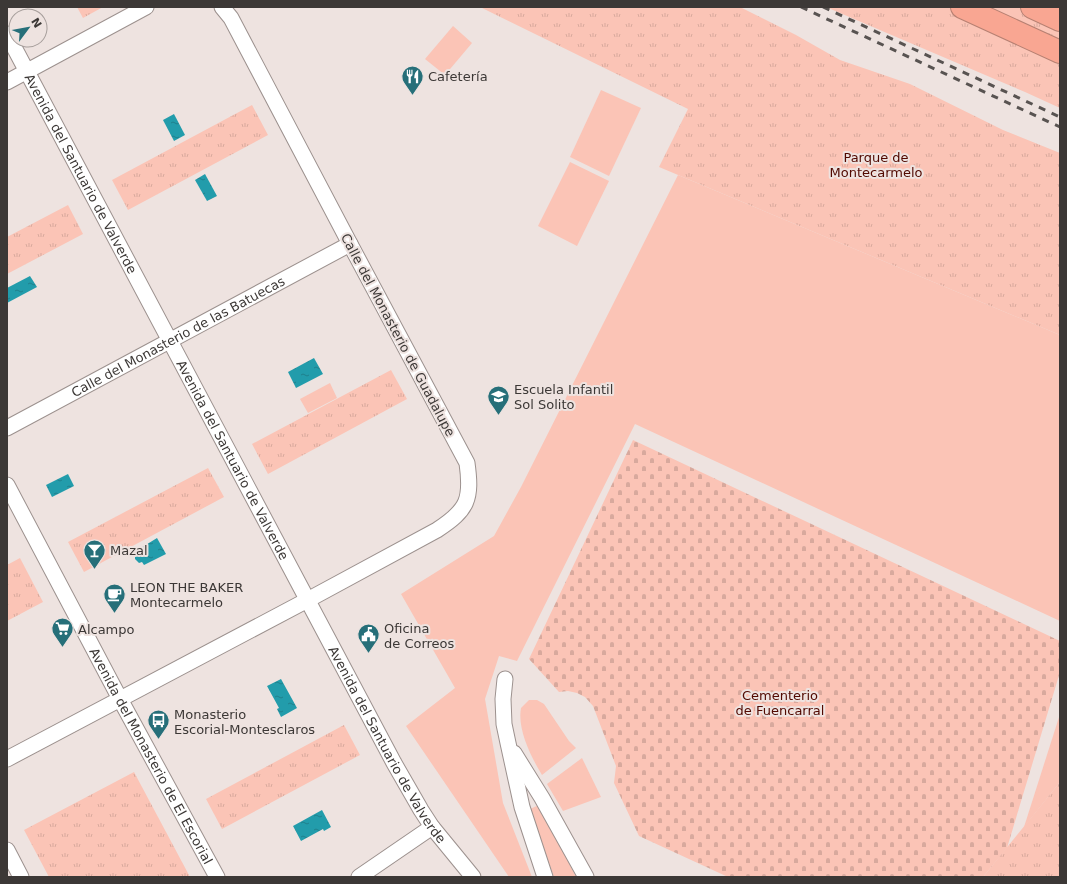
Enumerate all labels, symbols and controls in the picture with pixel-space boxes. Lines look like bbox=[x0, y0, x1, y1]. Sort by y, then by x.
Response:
north arrow bbox=[8, 8, 48, 48]
text: N bbox=[28, 16, 44, 30]
restaurant icon: Cafetería bbox=[399, 63, 425, 96]
place label: Cafetería bbox=[428, 69, 488, 84]
street label: Avenida del Santuario de Valverde bbox=[22, 71, 140, 276]
park label: Parque de Montecarmelo bbox=[830, 150, 923, 180]
street label: Calle del Monasterio de Guadalupe bbox=[338, 231, 458, 439]
street label: Calle del Monasterio de las Batuecas bbox=[69, 273, 287, 400]
street label: Avenida del Santuario de Valverde bbox=[174, 357, 292, 562]
place label: Escuela Infantil Sol Solito bbox=[514, 382, 613, 412]
school or university icon: Escuela Infantil Sol Solito bbox=[485, 383, 511, 416]
bar icon: Mazal bbox=[82, 537, 108, 570]
place label: Mazal bbox=[110, 543, 148, 558]
place label: LEON THE BAKER Montecarmelo bbox=[130, 580, 243, 610]
cafe icon: LEON THE BAKER Montecarmelo bbox=[102, 581, 128, 614]
supermarket icon: Alcampo bbox=[50, 616, 76, 649]
place label: Oficina de Correos bbox=[384, 621, 455, 651]
place label: Alcampo bbox=[78, 622, 135, 637]
public building icon: Oficina de Correos bbox=[355, 622, 381, 655]
street label: Avenida del Santuario de Valverde bbox=[326, 643, 449, 846]
street label: Avenida del Monasterio de El Escorial bbox=[87, 645, 216, 867]
park label: Cementerio de Fuencarral bbox=[736, 688, 824, 718]
place label: Monasterio Escorial-Montesclaros bbox=[174, 707, 315, 737]
bus stop icon: Monasterio Escorial-Montesclaros bbox=[146, 708, 172, 741]

